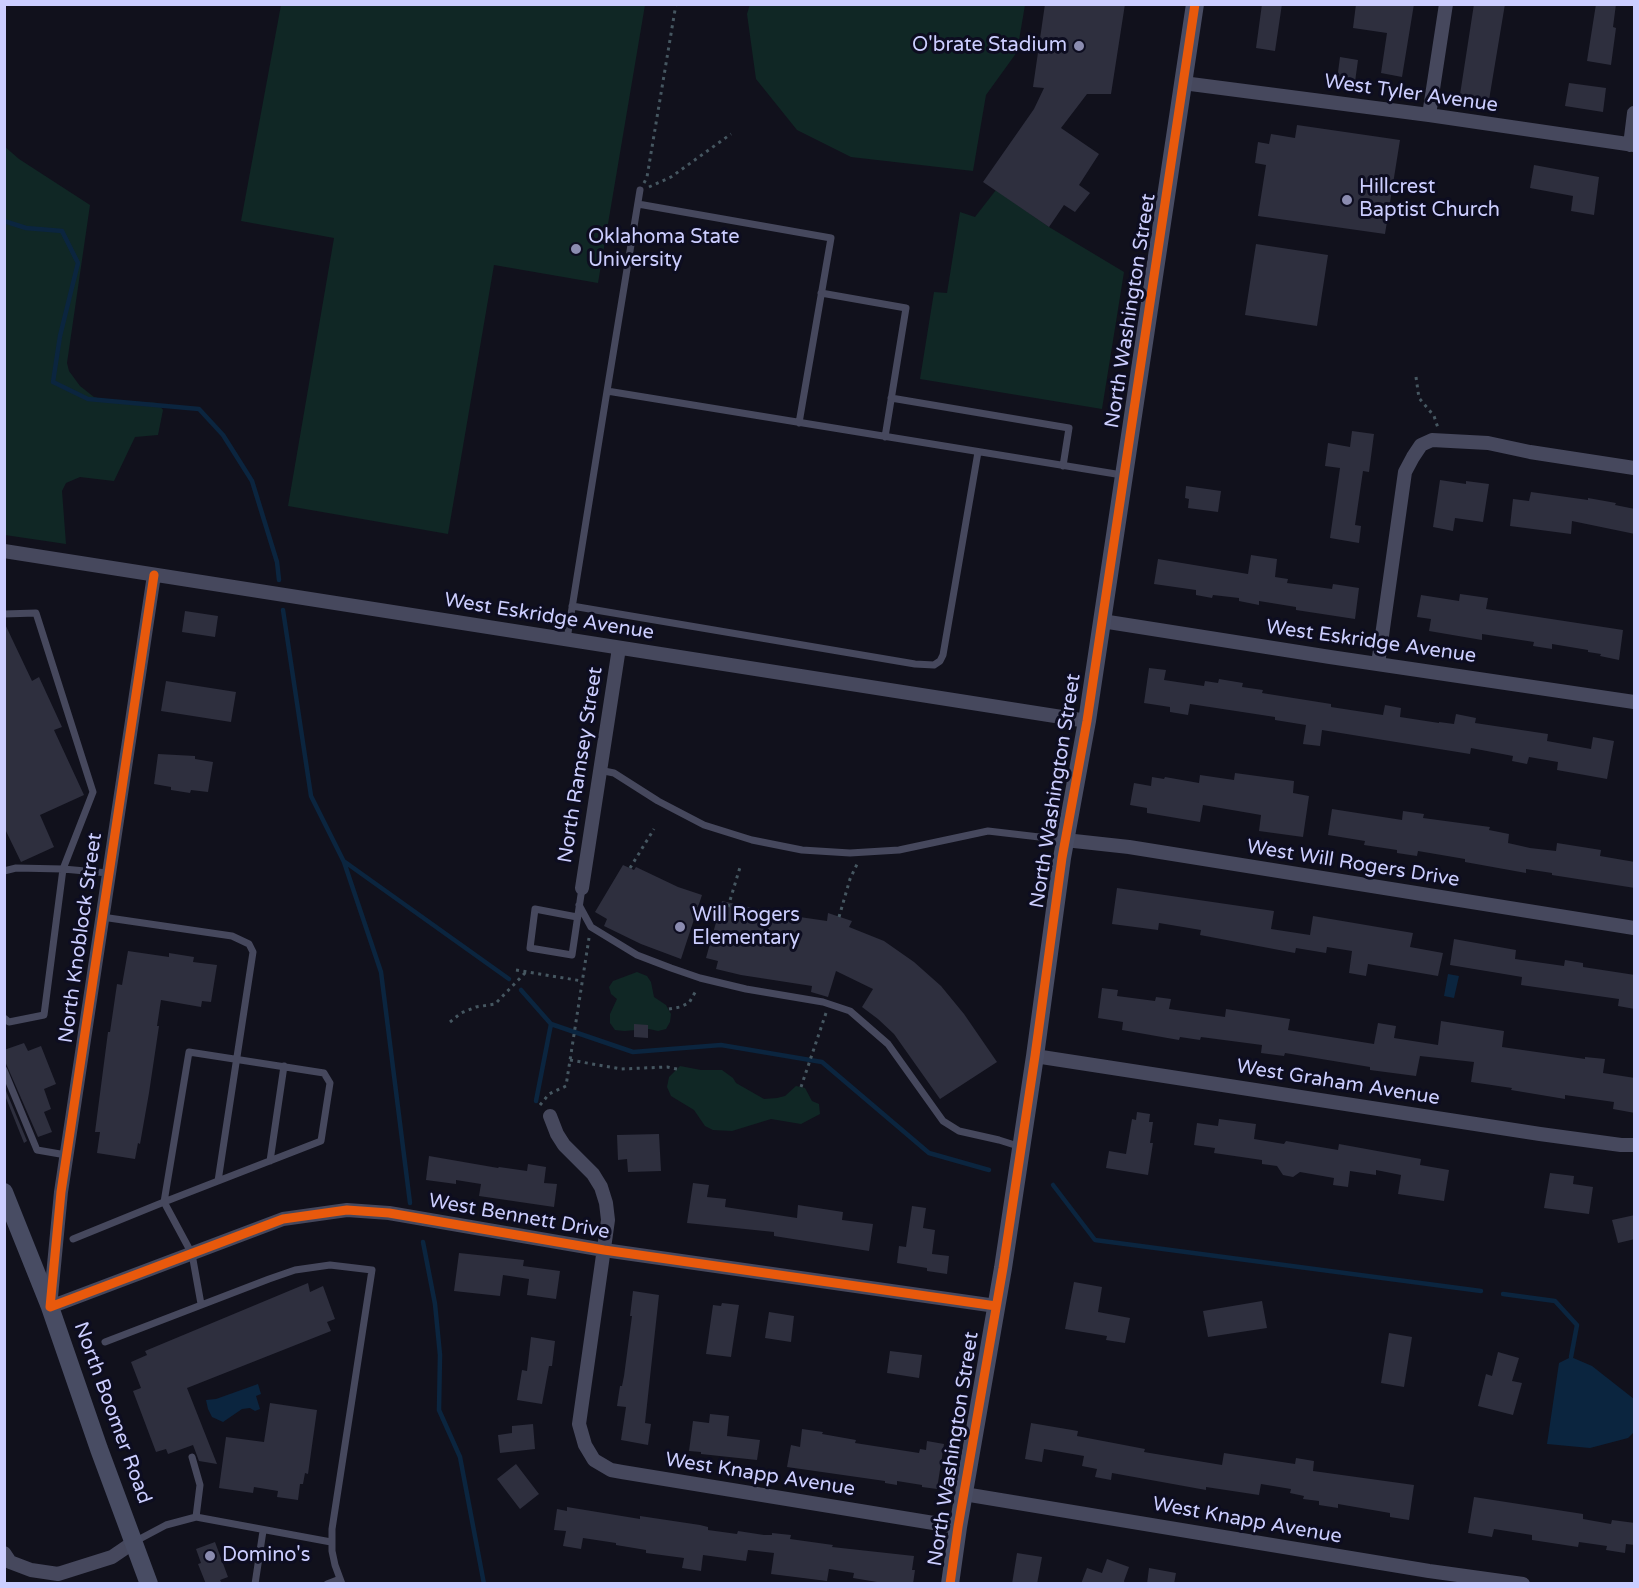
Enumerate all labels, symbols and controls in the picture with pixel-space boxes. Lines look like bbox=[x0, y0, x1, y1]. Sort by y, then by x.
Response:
place label: O'brate Stadium bbox=[912, 34, 1067, 58]
marker: O'brate Stadium bbox=[1072, 39, 1086, 53]
street label: West Tyler Avenue bbox=[1323, 70, 1499, 118]
place label: Hillcrest Baptist Church bbox=[1359, 176, 1500, 223]
street label: North Washington Street bbox=[1101, 192, 1161, 430]
marker: Hillcrest Baptist Church bbox=[1340, 193, 1354, 207]
place label: Oklahoma State University bbox=[588, 226, 740, 273]
marker: Oklahoma State University bbox=[569, 242, 583, 256]
street label: West Eskridge Avenue bbox=[442, 589, 656, 645]
street label: West Eskridge Avenue bbox=[1264, 615, 1478, 669]
street label: North Ramsey Street bbox=[554, 665, 608, 865]
street label: North Washington Street bbox=[1026, 672, 1086, 910]
street label: North Knoblock Street bbox=[54, 831, 108, 1045]
street label: West Will Rogers Drive bbox=[1245, 835, 1461, 893]
place label: Will Rogers Elementary bbox=[692, 904, 800, 951]
marker: Will Rogers Elementary bbox=[673, 920, 687, 934]
street label: West Graham Avenue bbox=[1235, 1055, 1441, 1111]
street label: West Bennett Drive bbox=[427, 1189, 611, 1245]
street label: North Boomer Road bbox=[68, 1319, 156, 1507]
street label: North Washington Street bbox=[924, 1330, 984, 1568]
street label: West Knapp Avenue bbox=[663, 1448, 857, 1502]
street label: West Knapp Avenue bbox=[1150, 1493, 1344, 1549]
place label: Domino's bbox=[222, 1544, 310, 1568]
marker: Domino's bbox=[203, 1549, 217, 1563]

